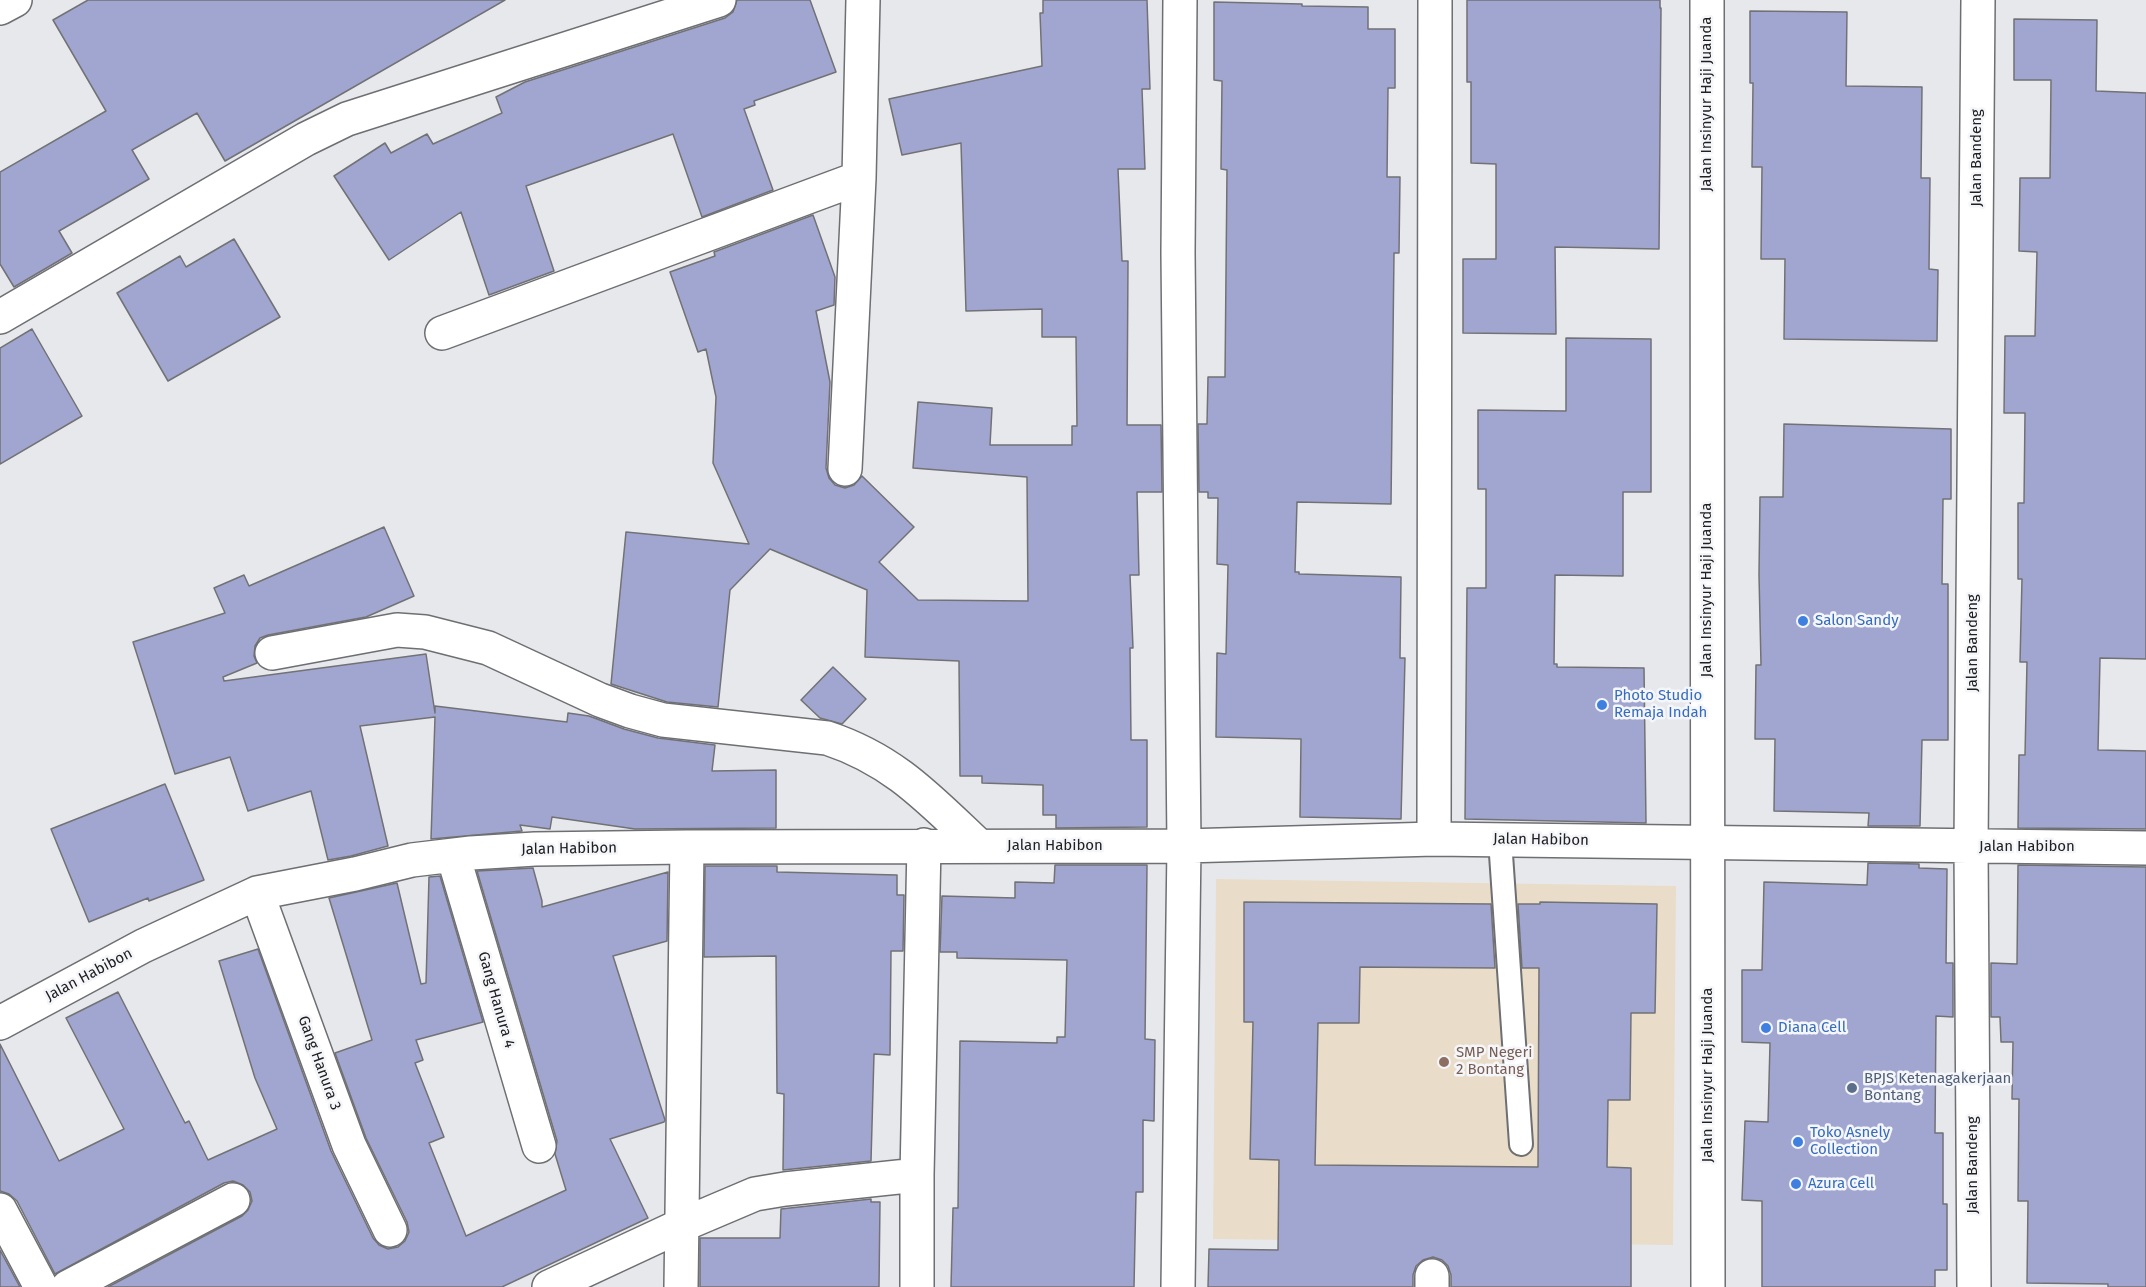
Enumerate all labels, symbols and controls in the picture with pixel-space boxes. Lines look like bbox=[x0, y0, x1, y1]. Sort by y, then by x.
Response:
street label: Jalan Insinyur Haji Juanda bbox=[1698, 17, 1716, 191]
street label: Jalan Bandeng bbox=[1968, 109, 1986, 207]
street label: Jalan Insinyur Haji Juanda bbox=[1698, 503, 1716, 677]
street label: Jalan Bandeng bbox=[1964, 594, 1982, 692]
place label: Salon Sandy bbox=[1815, 612, 1899, 630]
marker: Salon Sandy bbox=[1796, 614, 1810, 628]
place label: Photo Studio Remaja Indah bbox=[1614, 687, 1707, 722]
marker: Photo Studio Remaja Indah bbox=[1595, 698, 1609, 712]
street label: Jalan Habibon bbox=[1493, 830, 1589, 850]
street label: Jalan Habibon bbox=[1007, 837, 1103, 855]
street label: Jalan Habibon bbox=[1979, 838, 2075, 856]
street label: Jalan Habibon bbox=[521, 839, 617, 859]
street label: Jalan Habibon bbox=[42, 945, 136, 1005]
street label: Gang Hanura 4 bbox=[474, 950, 518, 1050]
street label: Jalan Insinyur Haji Juanda bbox=[1699, 988, 1717, 1162]
street label: Gang Hanura 3 bbox=[294, 1013, 344, 1113]
place label: Diana Cell bbox=[1778, 1019, 1846, 1037]
marker: Diana Cell bbox=[1759, 1021, 1773, 1035]
place label: SMP Negeri 2 Bontang bbox=[1456, 1044, 1533, 1079]
marker: SMP Negeri 2 Bontang bbox=[1437, 1055, 1451, 1069]
place label: BPJS Ketenagakerjaan Bontang bbox=[1864, 1070, 2011, 1105]
marker: BPJS Ketenagakerjaan Bontang bbox=[1845, 1081, 1859, 1095]
street label: Jalan Bandeng bbox=[1964, 1116, 1982, 1214]
place label: Toko Asnely Collection bbox=[1810, 1124, 1890, 1159]
marker: Toko Asnely Collection bbox=[1791, 1135, 1805, 1149]
place label: Azura Cell bbox=[1808, 1175, 1874, 1193]
marker: Azura Cell bbox=[1789, 1177, 1803, 1191]

